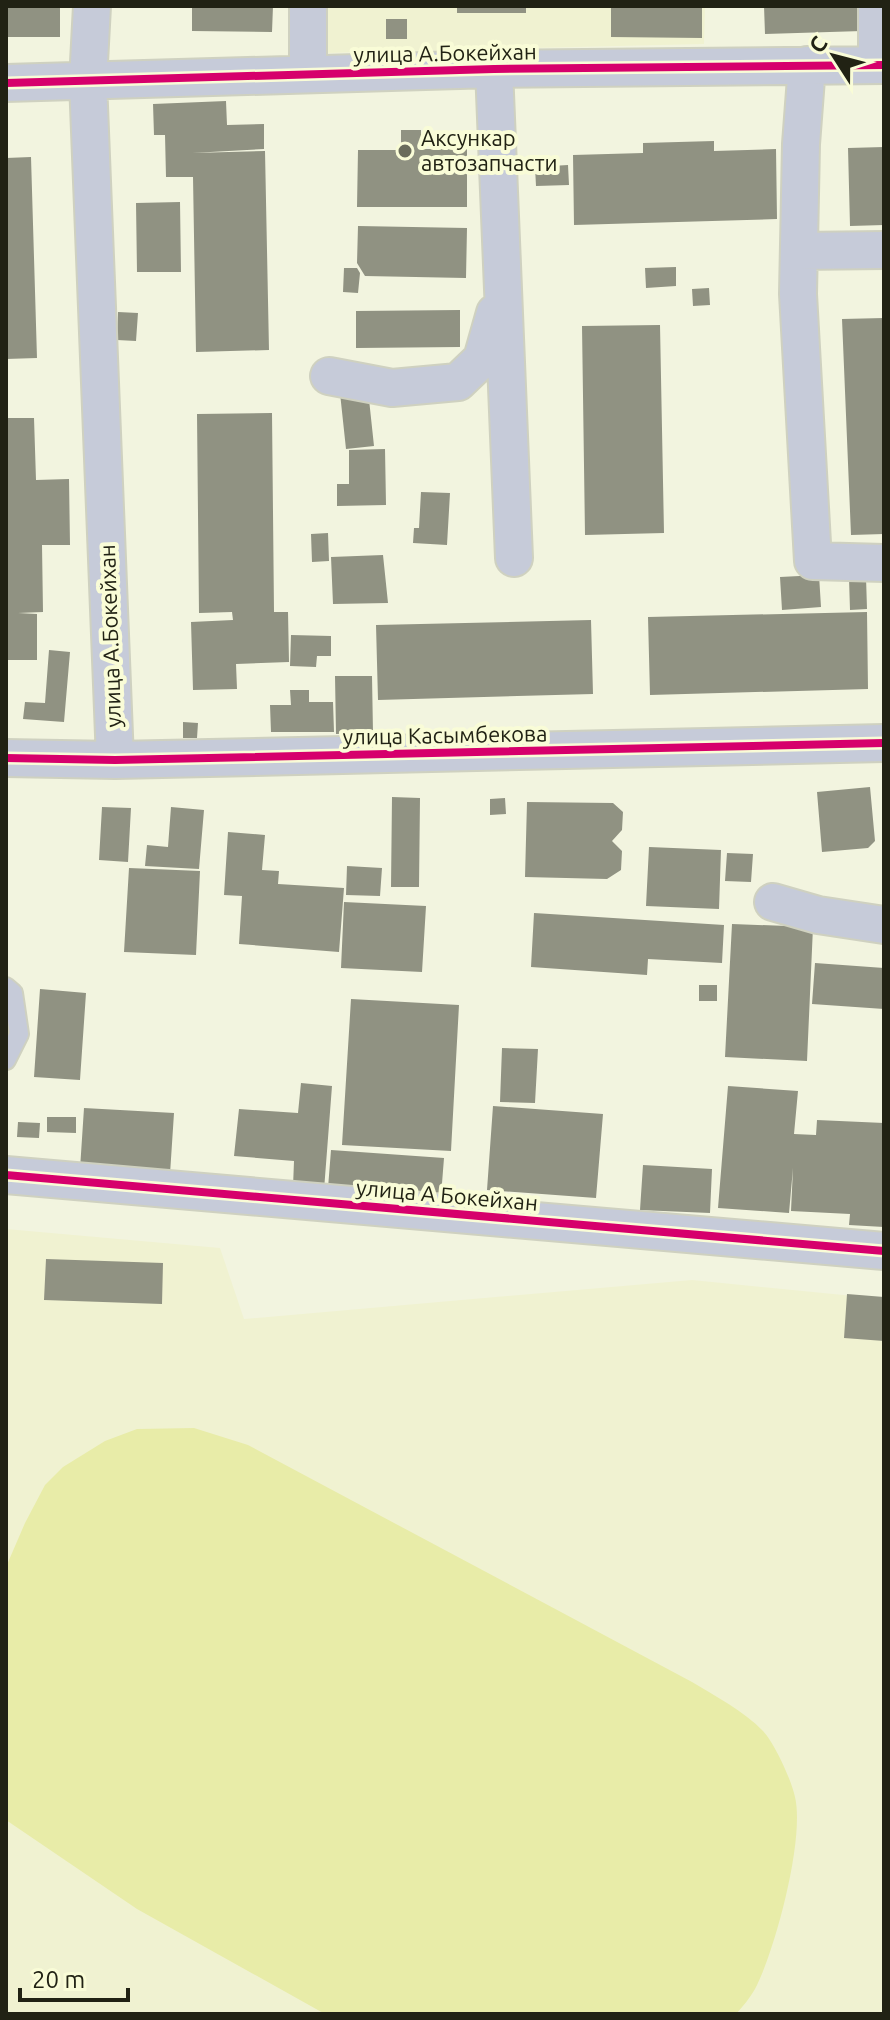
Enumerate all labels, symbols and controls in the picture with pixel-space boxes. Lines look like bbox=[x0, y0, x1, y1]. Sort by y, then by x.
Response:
north arrow bbox=[794, 16, 874, 96]
text: С bbox=[803, 31, 832, 57]
street label: улица А.Бокейхан bbox=[353, 38, 537, 67]
place label: Аксункар автозапчасти bbox=[421, 125, 558, 175]
marker: Аксункар автозапчасти bbox=[396, 142, 414, 160]
street label: улица А.Бокейхан bbox=[94, 544, 125, 728]
street label: улица Касымбекова bbox=[342, 720, 548, 749]
street label: улица А Бокейхан bbox=[355, 1174, 539, 1215]
scale bar bbox=[20, 1952, 128, 2002]
text: 20 m bbox=[32, 1966, 85, 1993]

